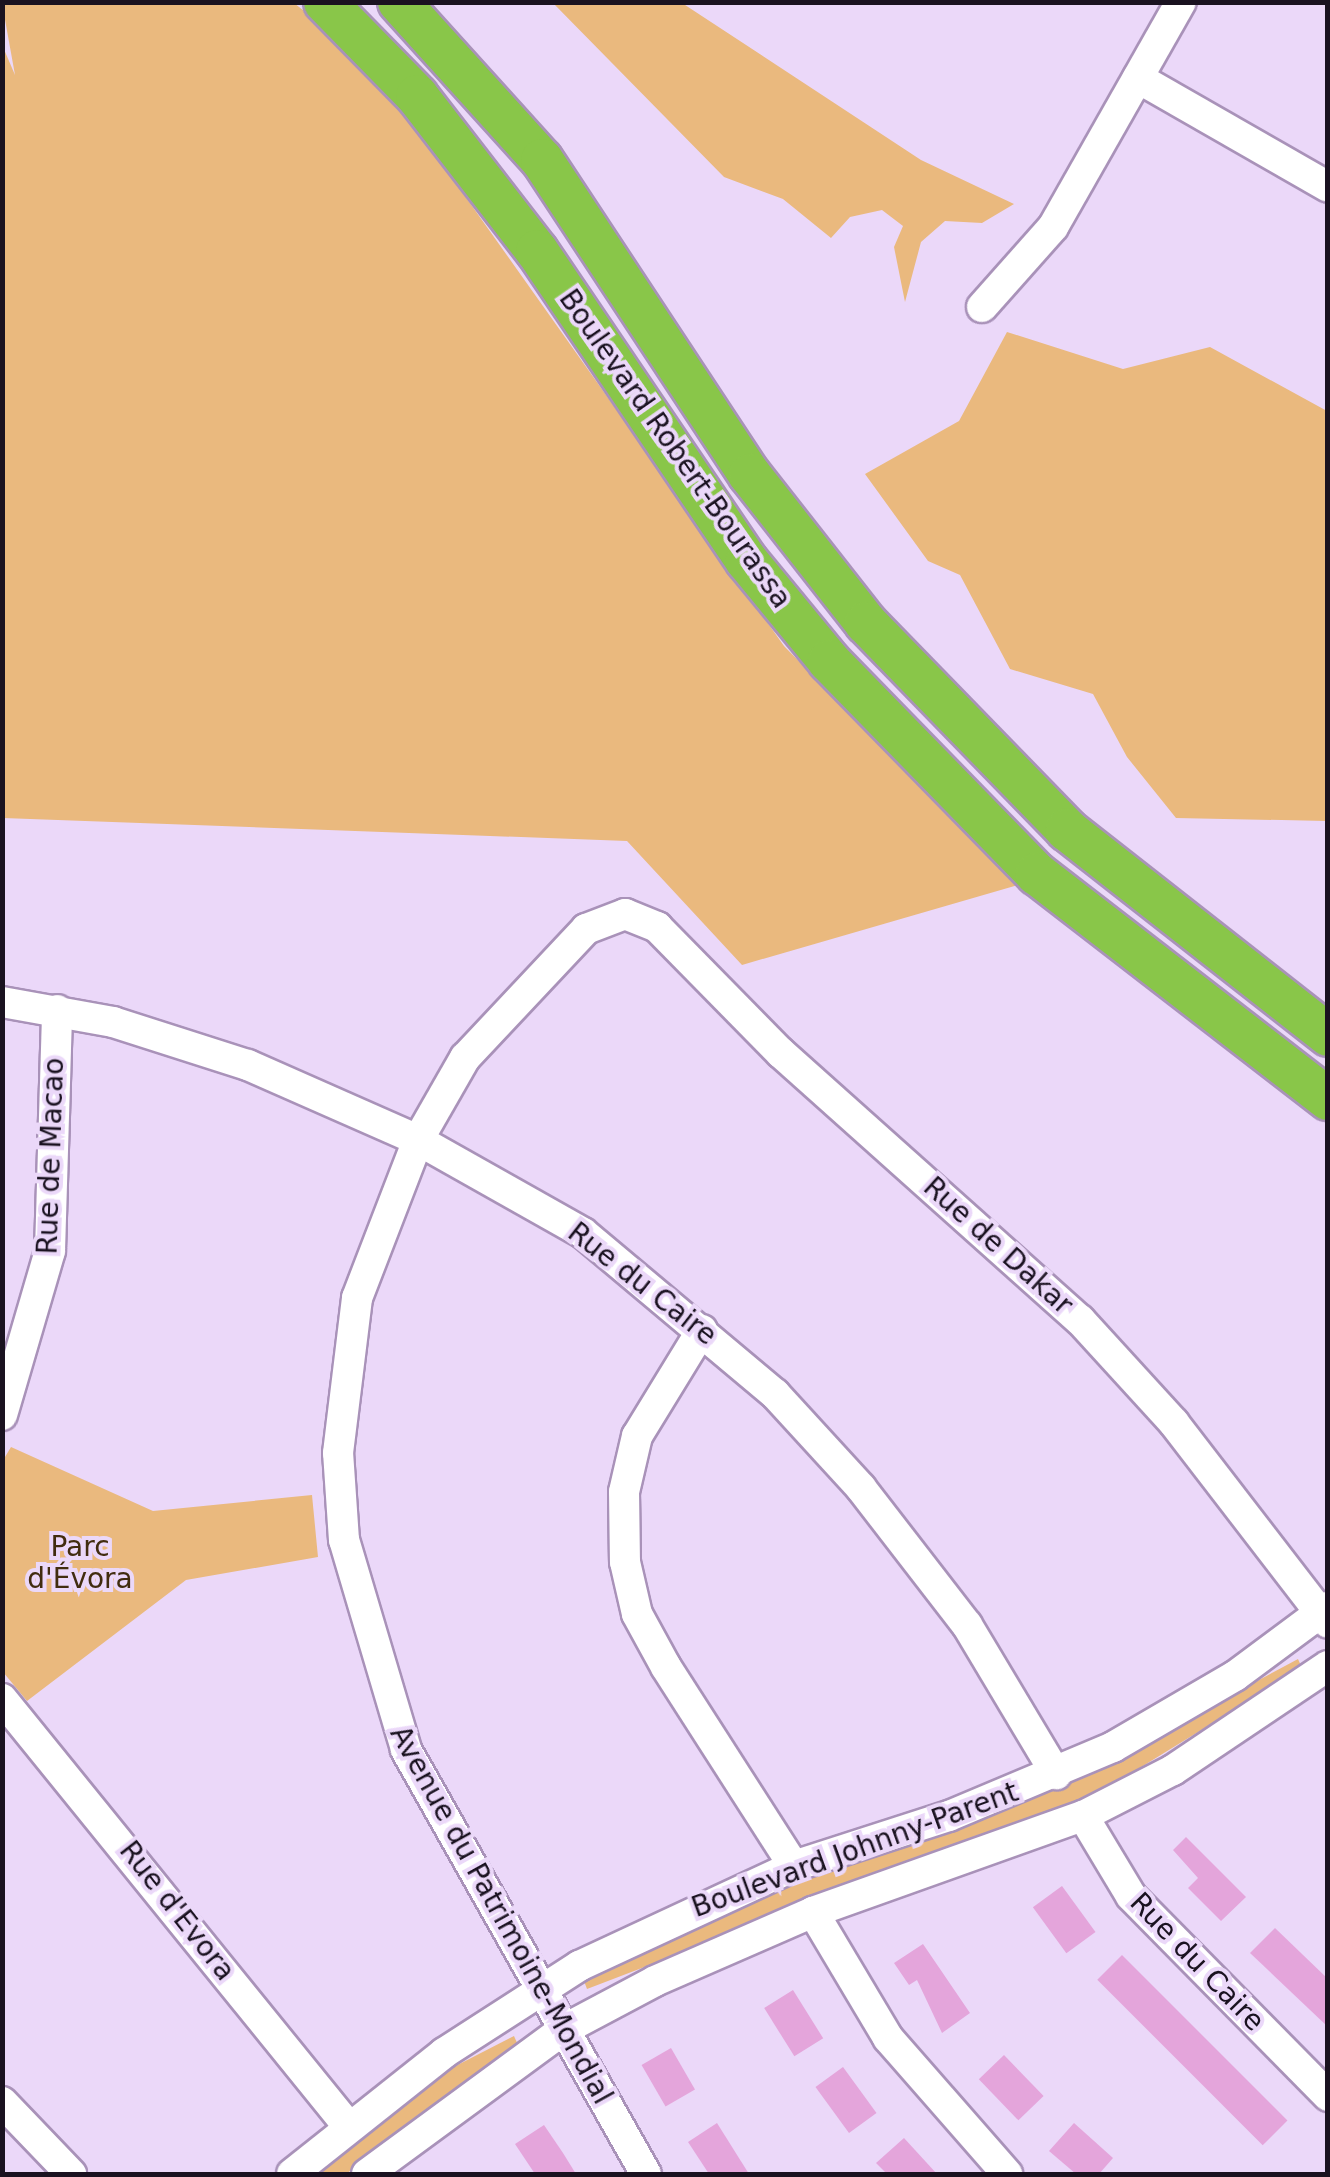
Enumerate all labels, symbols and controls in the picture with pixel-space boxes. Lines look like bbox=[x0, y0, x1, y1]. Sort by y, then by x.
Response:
street label: Boulevard Robert-Bourassa bbox=[552, 283, 798, 615]
street label: Rue de Macao bbox=[31, 1057, 71, 1255]
street label: Rue de Dakar bbox=[917, 1170, 1079, 1322]
street label: Rue du Caire bbox=[561, 1216, 723, 1352]
park label: Parc d'Évora bbox=[27, 1530, 133, 1596]
street label: Avenue du Patrimoine-Mondial bbox=[383, 1720, 619, 2110]
street label: Boulevard Johnny-Parent bbox=[687, 1775, 1023, 1925]
street label: Rue d'Evora bbox=[112, 1835, 242, 1987]
street label: Rue du Caire bbox=[1123, 1886, 1271, 2038]

